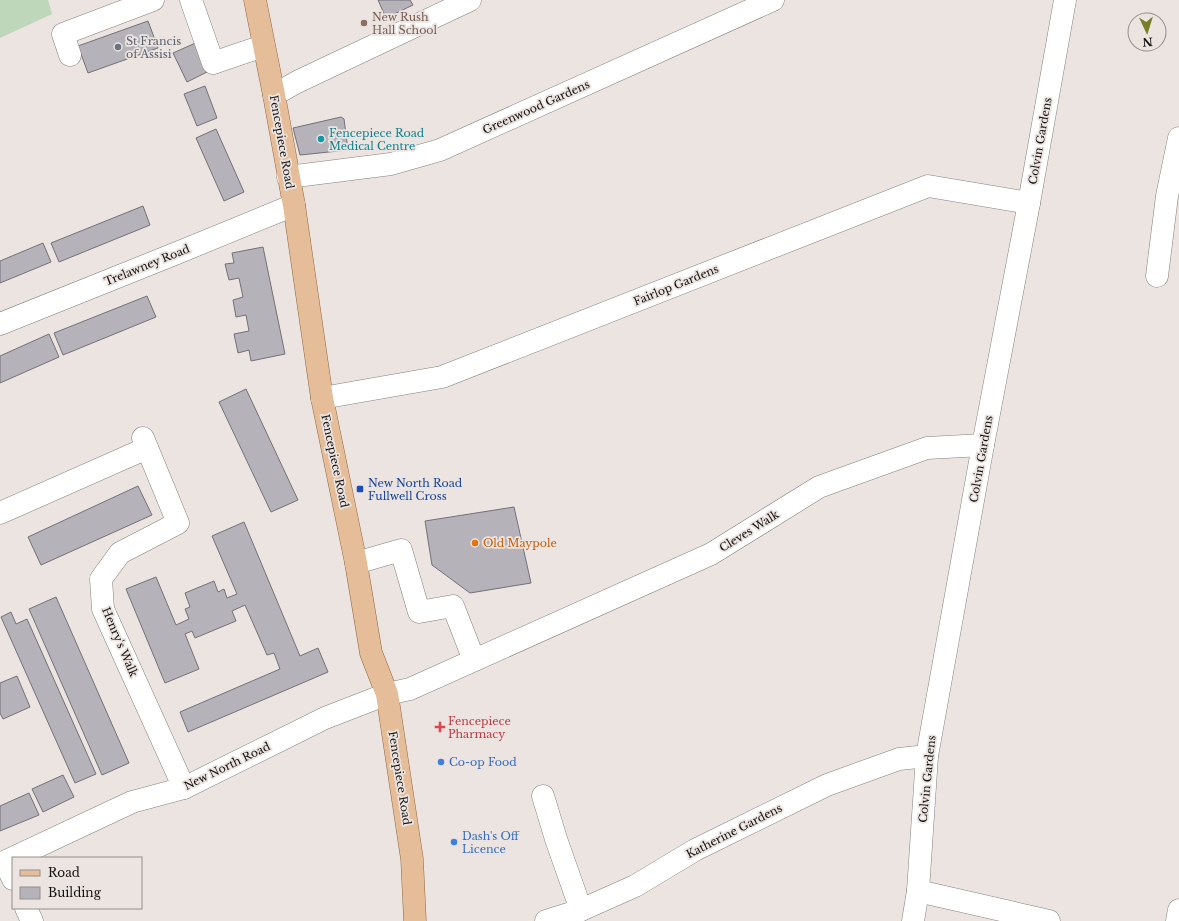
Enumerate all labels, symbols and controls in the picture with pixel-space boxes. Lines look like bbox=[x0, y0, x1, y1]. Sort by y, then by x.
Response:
place label: New Rush Hall School bbox=[372, 10, 438, 37]
north arrow bbox=[1127, 12, 1167, 52]
marker: New Rush Hall School bbox=[359, 18, 369, 28]
place label: St Francis of Assisi bbox=[126, 34, 181, 61]
text: N bbox=[1141, 35, 1153, 49]
marker: St Francis of Assisi bbox=[113, 42, 123, 52]
street label: Greenwood Gardens bbox=[480, 77, 592, 137]
street label: Fencepiece Road bbox=[267, 94, 297, 191]
street label: Colvin Gardens bbox=[1025, 97, 1055, 185]
place label: Fencepiece Road Medical Centre bbox=[329, 126, 425, 153]
marker: Fencepiece Road Medical Centre bbox=[316, 134, 326, 144]
street label: Trelawney Road bbox=[102, 241, 192, 289]
street label: Fairlop Gardens bbox=[631, 262, 721, 308]
street label: Fencepiece Road bbox=[318, 413, 352, 510]
street label: Colvin Gardens bbox=[966, 415, 996, 503]
place label: New North Road Fullwell Cross bbox=[368, 476, 463, 503]
marker: New North Road Fullwell Cross bbox=[355, 484, 365, 494]
street label: Cleves Walk bbox=[717, 507, 781, 555]
place label: Old Maypole bbox=[483, 536, 557, 550]
marker: Old Maypole bbox=[470, 538, 480, 548]
street label: Henry's Walk bbox=[99, 605, 141, 679]
place label: Fencepiece Pharmacy bbox=[448, 714, 511, 741]
marker: Fencepiece Pharmacy bbox=[435, 722, 445, 732]
street label: Fencepiece Road bbox=[386, 730, 414, 827]
street label: Colvin Gardens bbox=[915, 735, 939, 823]
street label: New North Road bbox=[182, 739, 273, 793]
place label: Co-op Food bbox=[449, 755, 517, 769]
marker: Co-op Food bbox=[436, 757, 446, 767]
street label: Katherine Gardens bbox=[684, 801, 784, 861]
place label: Dash's Off Licence bbox=[462, 829, 521, 856]
marker: Dash's Off Licence bbox=[449, 837, 459, 847]
legend bbox=[12, 857, 142, 909]
text: Road bbox=[48, 865, 80, 880]
text: Building bbox=[48, 885, 102, 900]

